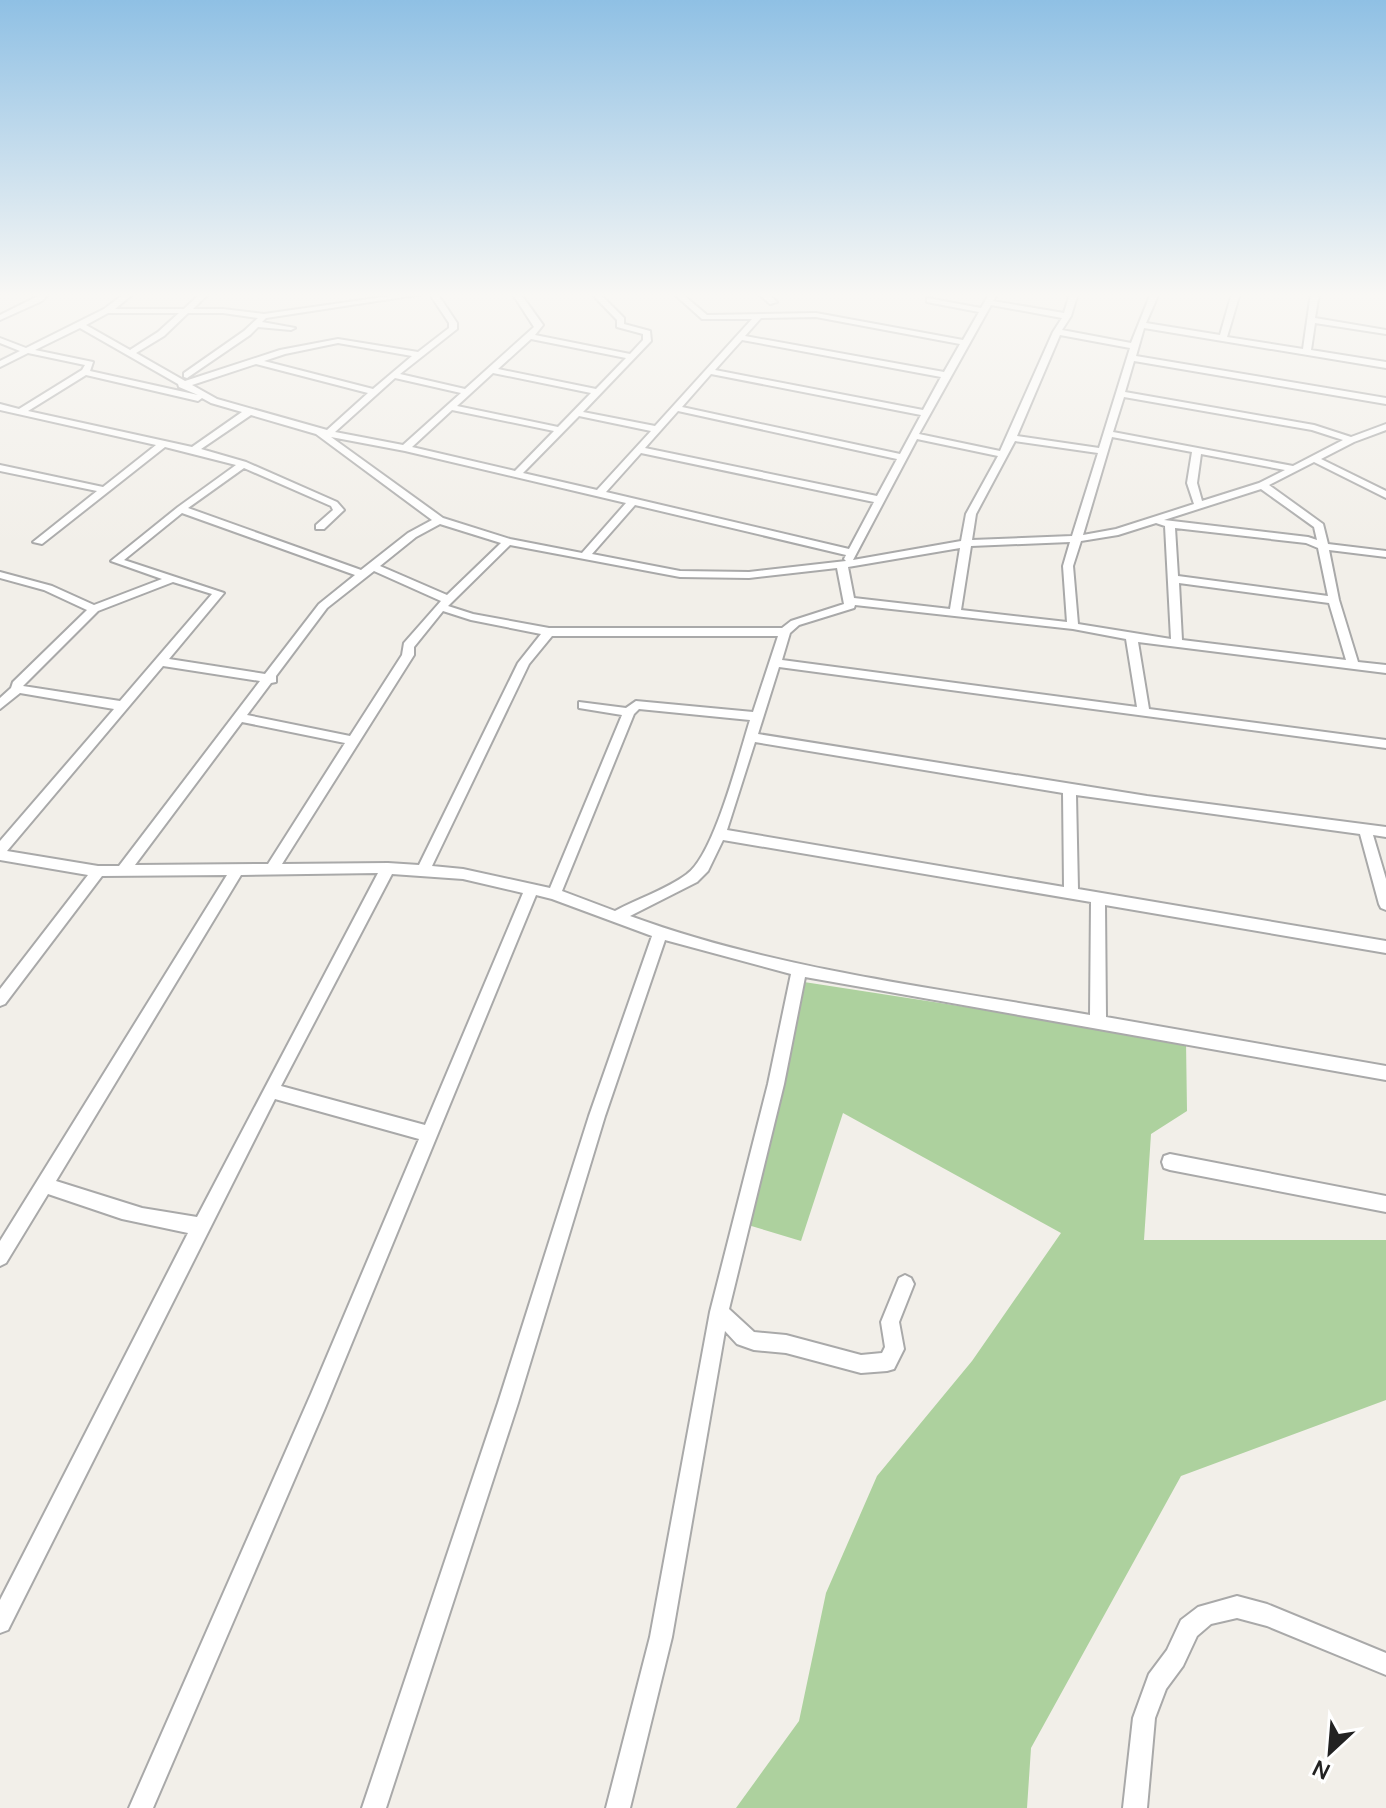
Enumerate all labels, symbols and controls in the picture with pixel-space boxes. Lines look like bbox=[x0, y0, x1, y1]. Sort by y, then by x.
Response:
north arrow bbox=[1290, 1712, 1370, 1792]
text: N bbox=[1308, 1753, 1335, 1787]

